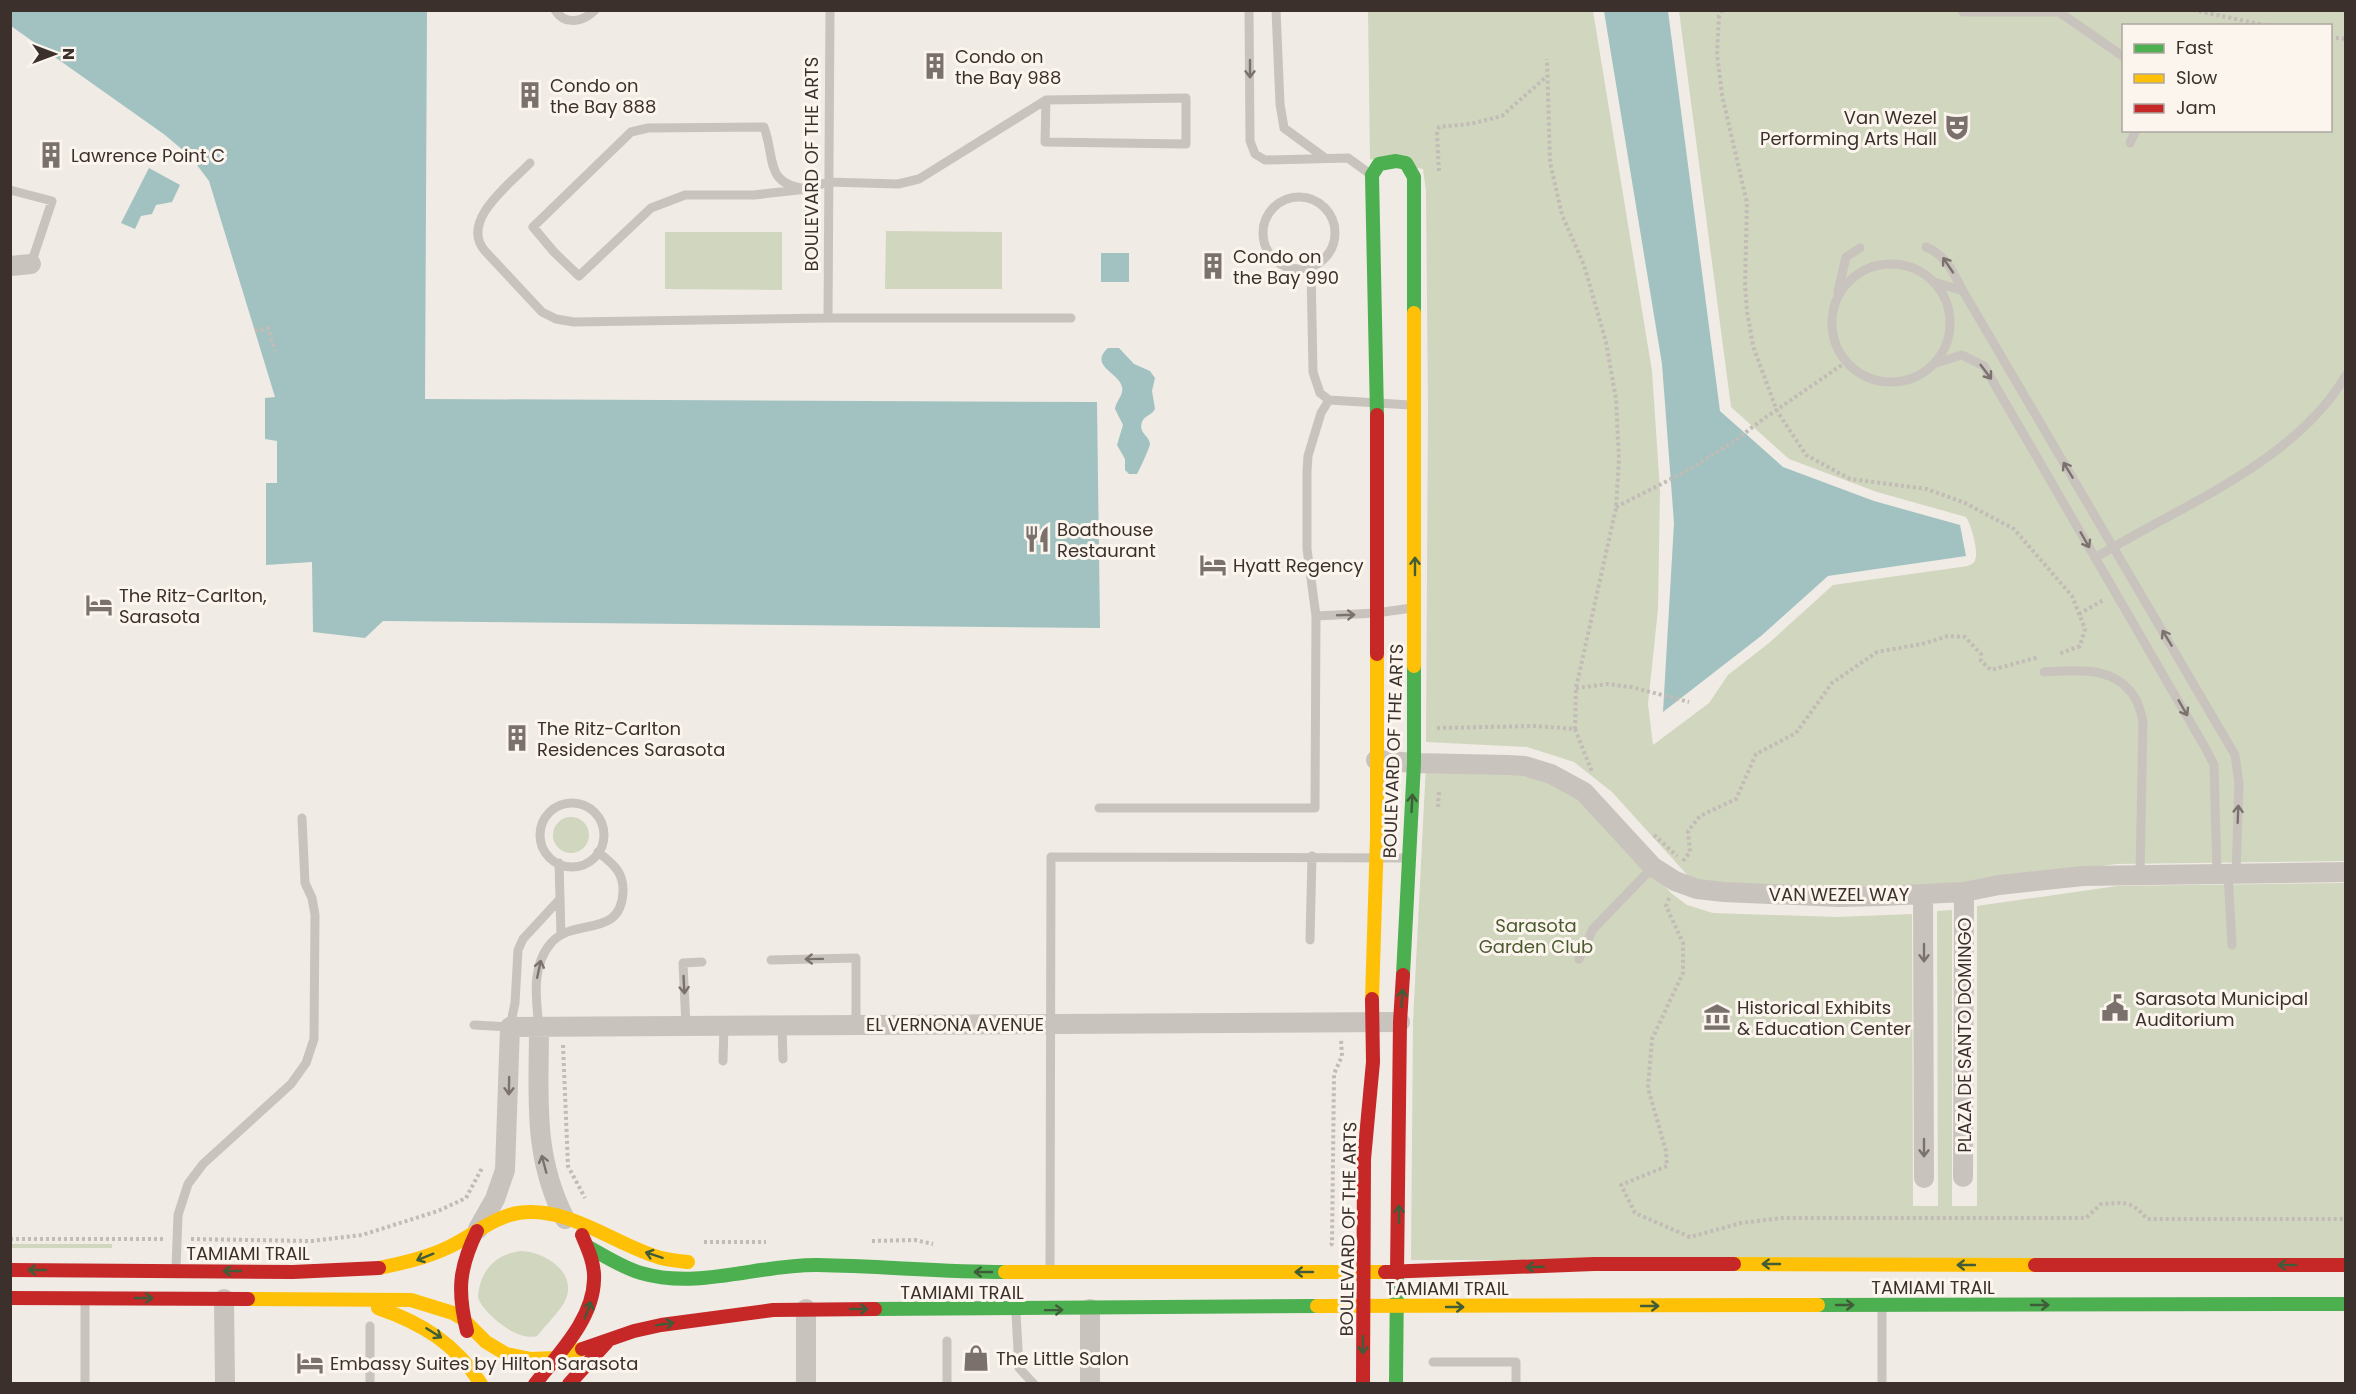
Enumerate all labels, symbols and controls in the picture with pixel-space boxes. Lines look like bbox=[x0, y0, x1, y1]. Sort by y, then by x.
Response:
north arrow bbox=[24, 24, 84, 84]
legend bbox=[2122, 24, 2332, 132]
text: Fast bbox=[2176, 35, 2213, 60]
place label: Condo on the Bay 988 bbox=[955, 44, 1061, 90]
text: N bbox=[57, 48, 80, 60]
building icon: Condo on the Bay 988 bbox=[920, 51, 950, 81]
street label: BOULEVARD OF THE ARTS bbox=[799, 57, 824, 271]
one-way arrow bbox=[1244, 58, 1256, 78]
text: Slow bbox=[2176, 65, 2218, 90]
place label: Condo on the Bay 888 bbox=[550, 73, 656, 119]
building icon: Condo on the Bay 888 bbox=[515, 80, 545, 110]
text: Jam bbox=[2176, 95, 2216, 120]
place label: Van Wezel Performing Arts Hall bbox=[1760, 105, 1937, 151]
theatre icon: Van Wezel Performing Arts Hall bbox=[1942, 112, 1972, 142]
building icon: Lawrence Point C bbox=[36, 140, 66, 170]
place label: Lawrence Point C bbox=[71, 143, 225, 168]
place label: Condo on the Bay 990 bbox=[1233, 244, 1339, 290]
building icon: Condo on the Bay 990 bbox=[1198, 251, 1228, 281]
one-way arrow bbox=[1942, 257, 1954, 274]
one-way arrow bbox=[1979, 364, 1992, 380]
one-way arrow bbox=[2062, 462, 2074, 479]
place label: Boathouse Restaurant bbox=[1057, 517, 1156, 563]
restaurant icon: Boathouse Restaurant bbox=[1022, 524, 1052, 554]
one-way arrow bbox=[2079, 531, 2091, 548]
hotel icon: Hyatt Regency bbox=[1198, 550, 1228, 580]
place label: Hyatt Regency bbox=[1233, 553, 1364, 578]
one-way arrow bbox=[1409, 556, 1421, 576]
place label: The Ritz-Carlton, Sarasota bbox=[119, 583, 267, 629]
hotel icon: The Ritz-Carlton, Sarasota bbox=[84, 590, 114, 620]
one-way arrow bbox=[1336, 609, 1356, 620]
one-way arrow bbox=[2161, 630, 2173, 647]
street label: BOULEVARD OF THE ARTS bbox=[1377, 643, 1409, 859]
one-way arrow bbox=[2177, 700, 2189, 717]
place label: The Ritz-Carlton Residences Sarasota bbox=[537, 716, 725, 762]
building icon: The Ritz-Carlton Residences Sarasota bbox=[502, 723, 532, 753]
one-way arrow bbox=[1406, 793, 1417, 813]
one-way arrow bbox=[2232, 805, 2243, 825]
street label: VAN WEZEL WAY bbox=[1769, 882, 1910, 907]
park label: Sarasota Garden Club bbox=[1479, 913, 1593, 959]
street label: PLAZA DE SANTO DOMINGO bbox=[1952, 917, 1977, 1153]
one-way arrow bbox=[1918, 942, 1930, 962]
one-way arrow bbox=[804, 953, 824, 964]
one-way arrow bbox=[534, 959, 545, 979]
one-way arrow bbox=[679, 974, 690, 994]
place label: Sarasota Municipal Auditorium bbox=[2135, 986, 2308, 1032]
one-way arrow bbox=[1396, 988, 1407, 1008]
public building icon: Sarasota Municipal Auditorium bbox=[2100, 993, 2130, 1023]
place label: Historical Exhibits & Education Center bbox=[1737, 995, 1911, 1041]
museum icon: Historical Exhibits & Education Center bbox=[1702, 1002, 1732, 1032]
street label: EL VERNONA AVENUE bbox=[866, 1012, 1044, 1037]
one-way arrow bbox=[503, 1075, 515, 1095]
street label: BOULEVARD OF THE ARTS bbox=[1334, 1121, 1362, 1337]
one-way arrow bbox=[1918, 1137, 1930, 1157]
one-way arrow bbox=[538, 1155, 550, 1174]
one-way arrow bbox=[1393, 1204, 1405, 1224]
street label: TAMIAMI TRAIL bbox=[186, 1241, 310, 1266]
one-way arrow bbox=[645, 1249, 664, 1260]
one-way arrow bbox=[416, 1252, 435, 1263]
one-way arrow bbox=[1762, 1258, 1782, 1270]
one-way arrow bbox=[1957, 1259, 1977, 1271]
one-way arrow bbox=[2278, 1259, 2298, 1271]
one-way arrow bbox=[1526, 1261, 1546, 1272]
one-way arrow bbox=[27, 1264, 47, 1276]
one-way arrow bbox=[222, 1265, 242, 1277]
one-way arrow bbox=[974, 1266, 994, 1278]
one-way arrow bbox=[1295, 1266, 1315, 1278]
street label: TAMIAMI TRAIL bbox=[1871, 1275, 1995, 1300]
street label: TAMIAMI TRAIL bbox=[1385, 1276, 1509, 1301]
street label: TAMIAMI TRAIL bbox=[900, 1280, 1024, 1305]
one-way arrow bbox=[133, 1292, 153, 1304]
one-way arrow bbox=[1835, 1299, 1855, 1311]
one-way arrow bbox=[2030, 1299, 2050, 1311]
one-way arrow bbox=[1640, 1300, 1660, 1312]
one-way arrow bbox=[583, 1301, 594, 1319]
one-way arrow bbox=[1445, 1301, 1465, 1313]
one-way arrow bbox=[848, 1303, 868, 1315]
one-way arrow bbox=[1043, 1304, 1063, 1316]
one-way arrow bbox=[655, 1319, 674, 1330]
one-way arrow bbox=[425, 1328, 442, 1340]
one-way arrow bbox=[1357, 1334, 1369, 1354]
shop icon: The Little Salon bbox=[961, 1343, 991, 1373]
place label: The Little Salon bbox=[996, 1346, 1129, 1371]
hotel icon: Embassy Suites by Hilton Sarasota bbox=[295, 1348, 325, 1378]
place label: Embassy Suites by Hilton Sarasota bbox=[330, 1351, 638, 1376]

